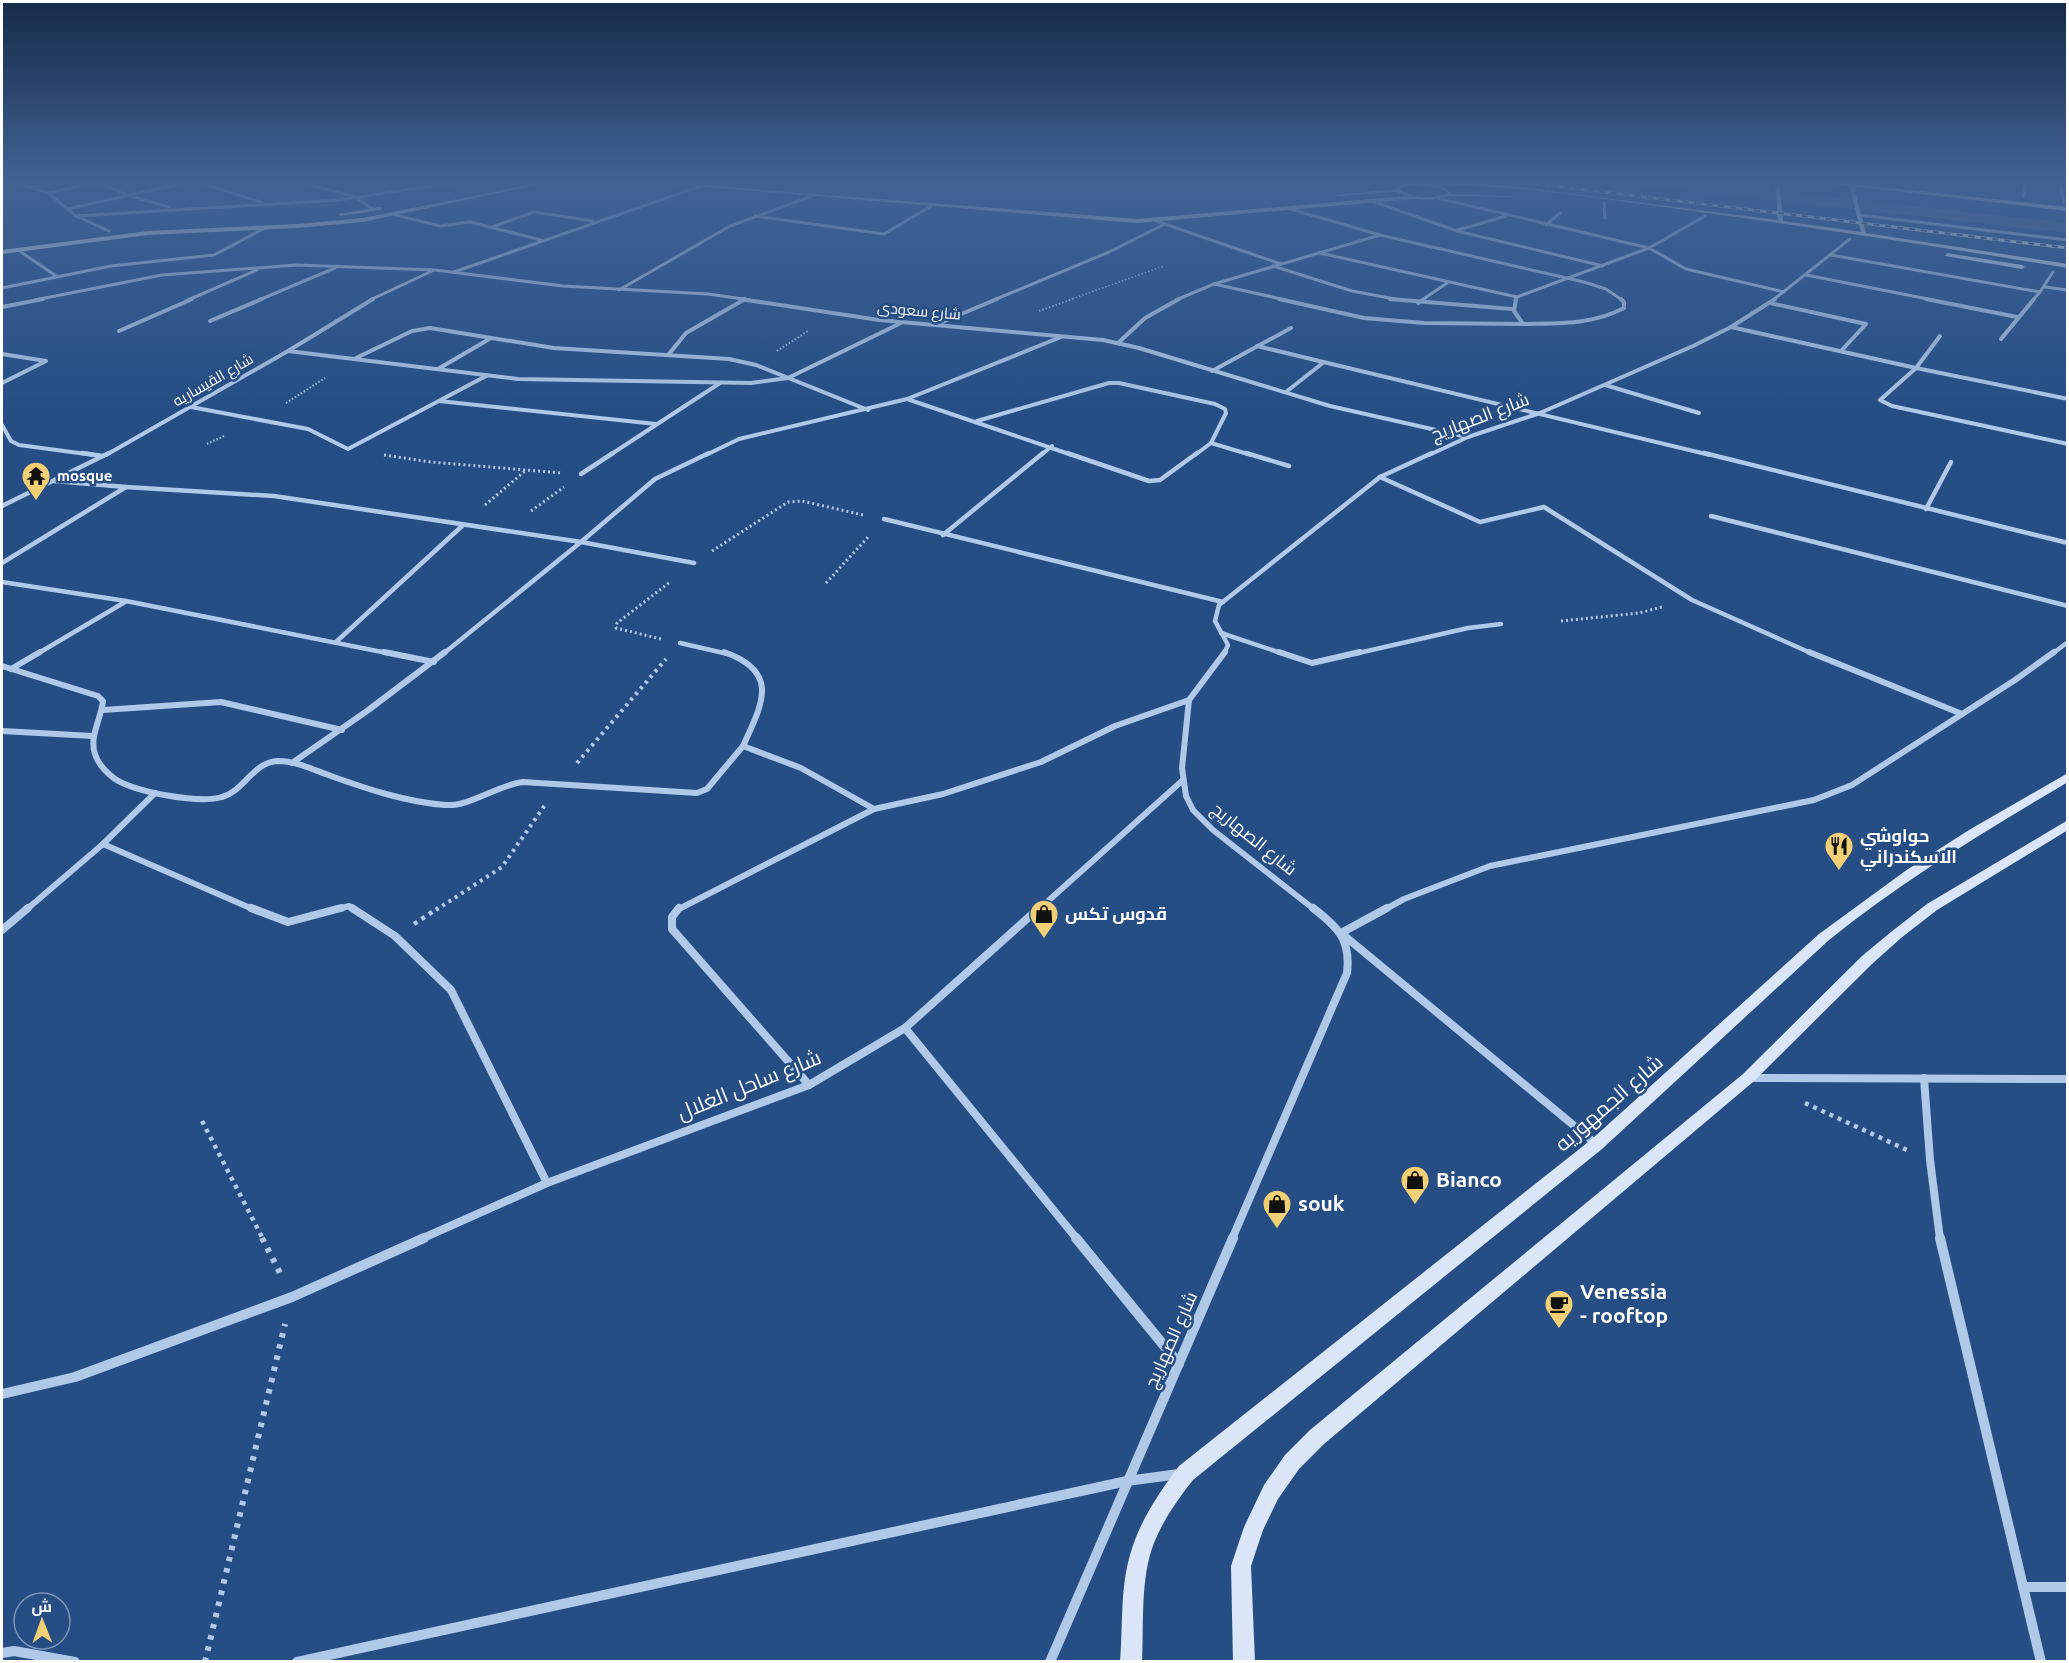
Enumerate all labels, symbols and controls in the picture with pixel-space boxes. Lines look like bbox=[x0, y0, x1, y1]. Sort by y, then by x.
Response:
street label: شارع سعودى bbox=[876, 298, 962, 326]
street label: شارع القيساريه bbox=[170, 350, 257, 412]
street label: شارع الصهاريج bbox=[1428, 388, 1533, 447]
temple icon: mosque bbox=[20, 460, 52, 502]
place label: mosque bbox=[57, 467, 112, 484]
street label: شارع الصهاريج bbox=[1206, 798, 1301, 881]
place label: حواوشي الاسكندراني bbox=[1860, 825, 1957, 872]
restaurant icon: حواوشي الاسكندراني bbox=[1823, 830, 1855, 872]
shop icon: قدوس تكس bbox=[1028, 898, 1060, 940]
place label: قدوس تكس bbox=[1065, 903, 1167, 925]
street label: شارع ساحل الغلال bbox=[673, 1044, 825, 1127]
street label: شارع الجمهوريه bbox=[1550, 1049, 1669, 1158]
shop icon: Bianco bbox=[1399, 1164, 1431, 1206]
place label: Bianco bbox=[1436, 1167, 1502, 1191]
shop icon: souk bbox=[1261, 1188, 1293, 1230]
place label: souk bbox=[1298, 1191, 1345, 1215]
place label: Venessia - rooftop bbox=[1580, 1279, 1668, 1327]
street label: شارع الصهاريج bbox=[1140, 1288, 1203, 1392]
cafe icon: Venessia - rooftop bbox=[1543, 1288, 1575, 1330]
north arrow bbox=[12, 1591, 72, 1651]
text: ش bbox=[31, 1597, 52, 1616]

